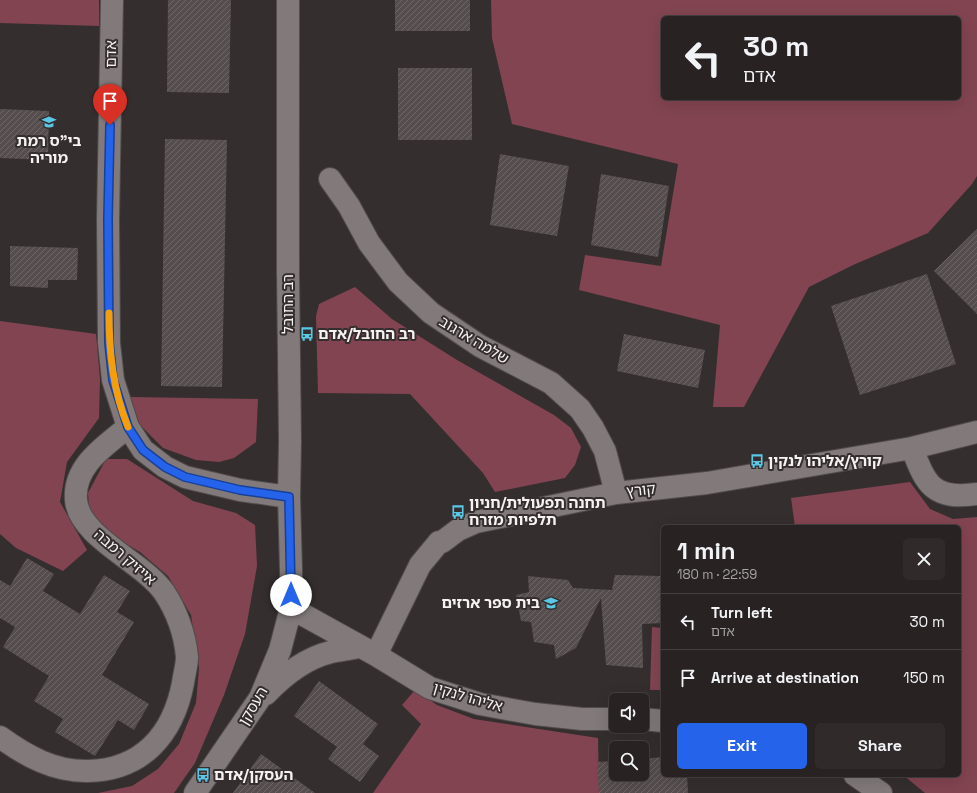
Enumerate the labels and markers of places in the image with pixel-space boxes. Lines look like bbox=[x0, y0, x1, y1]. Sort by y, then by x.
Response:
pin bbox=[93, 84, 127, 125]
school or university icon: בי"ס רמת מוריה bbox=[41, 114, 57, 130]
place label: בי"ס רמת מוריה bbox=[17, 131, 82, 167]
place label: רב החובל/אדם bbox=[318, 324, 415, 343]
bus stop icon: רב החובל/אדם bbox=[299, 326, 315, 342]
place label: קורץ/אליהו לנקין bbox=[768, 451, 882, 470]
bus stop icon: קורץ/אליהו לנקין bbox=[749, 453, 765, 469]
place label: תחנה תפעולית/חניון תלפיות מזרח bbox=[469, 493, 606, 529]
bus stop icon: תחנה תפעולית/חניון תלפיות מזרח bbox=[450, 504, 466, 520]
place label: בית ספר ארזים bbox=[441, 593, 540, 612]
school or university icon: בית ספר ארזים bbox=[543, 595, 559, 611]
place label: העסקן/אדם bbox=[214, 765, 293, 784]
bus stop icon: העסקן/אדם bbox=[195, 767, 211, 783]

